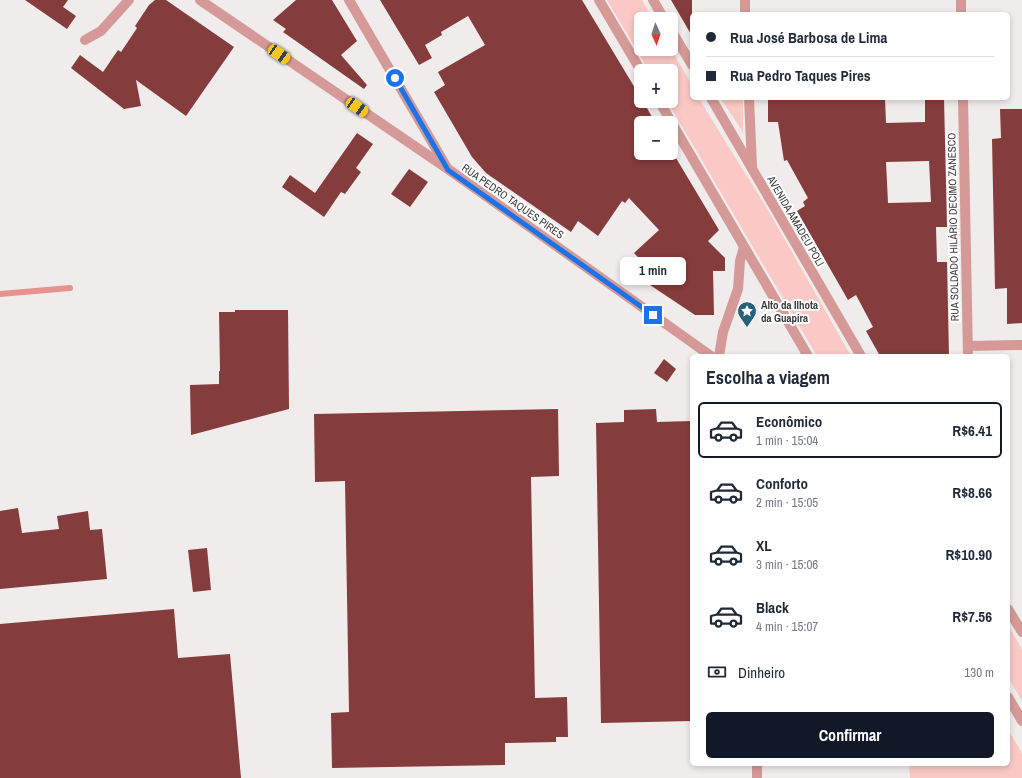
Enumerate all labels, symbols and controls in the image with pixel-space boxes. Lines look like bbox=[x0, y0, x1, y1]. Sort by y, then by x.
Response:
north arrow bbox=[634, 12, 678, 56]
map controls bbox=[634, 12, 678, 160]
text: Rua José Barbosa de Lima bbox=[730, 27, 887, 48]
car bbox=[266, 42, 292, 66]
button: + bbox=[634, 64, 678, 108]
text: Rua Pedro Taques Pires bbox=[730, 65, 871, 86]
route start bbox=[386, 69, 404, 87]
car bbox=[344, 95, 370, 119]
button: − bbox=[634, 116, 678, 160]
street label: RUA SOLDADO HILÁRIO DECIMO ZANESCO bbox=[944, 133, 962, 321]
street label: RUA PEDRO TAQUES PIRES bbox=[459, 160, 567, 242]
street label: AVENIDA AMADEU POLI bbox=[764, 172, 828, 269]
callout: 1 min bbox=[620, 257, 686, 285]
text: 1 min bbox=[639, 262, 667, 279]
place label: Alto da Ilhota da Guapira bbox=[761, 298, 818, 325]
place icon: Alto da Ilhota da Guapira bbox=[736, 300, 758, 328]
route end bbox=[644, 306, 662, 324]
text: Escolha a viagem bbox=[706, 365, 830, 390]
text: Econômico bbox=[756, 411, 822, 432]
icon: car bbox=[708, 412, 744, 448]
text: R$6.41 bbox=[952, 420, 992, 441]
text: 1 min · 15:04 bbox=[756, 432, 818, 449]
text: Conforto bbox=[756, 473, 808, 494]
icon: car bbox=[708, 474, 744, 510]
text: R$8.66 bbox=[952, 482, 992, 503]
text: 2 min · 15:05 bbox=[756, 494, 818, 511]
text: XL bbox=[756, 535, 772, 556]
icon: car bbox=[708, 536, 744, 572]
text: R$10.90 bbox=[945, 544, 992, 565]
text: 3 min · 15:06 bbox=[756, 556, 818, 573]
text: Black bbox=[756, 597, 789, 618]
icon: car bbox=[708, 598, 744, 634]
text: R$7.56 bbox=[952, 606, 992, 627]
text: 4 min · 15:07 bbox=[756, 618, 818, 635]
icon: cash bbox=[706, 661, 728, 683]
text: Dinheiro bbox=[738, 662, 785, 683]
text: 130 m bbox=[964, 664, 994, 681]
button: Confirmar bbox=[706, 712, 994, 758]

